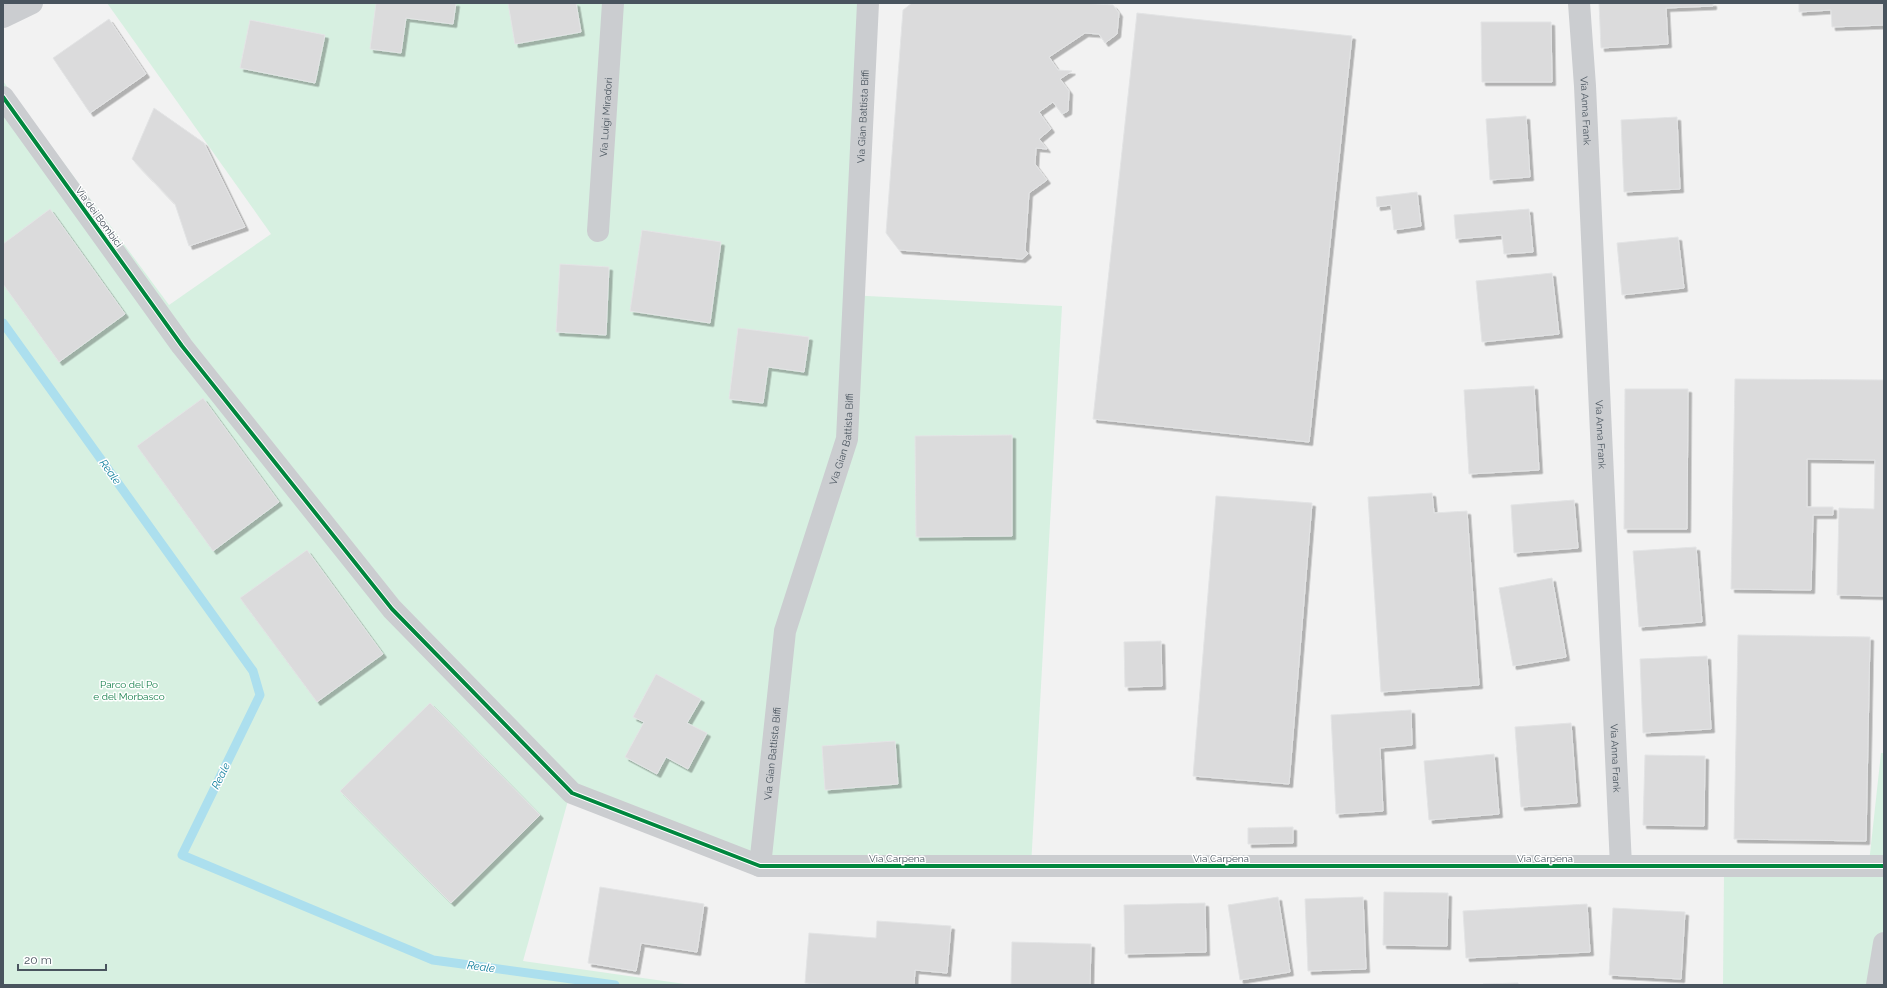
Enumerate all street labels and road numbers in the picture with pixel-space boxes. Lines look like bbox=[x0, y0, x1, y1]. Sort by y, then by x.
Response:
street label: Via Gian Battista Biffi bbox=[855, 69, 870, 163]
street label: Via Anna Frank bbox=[1579, 76, 1593, 146]
street label: Via Luigi Miradori bbox=[597, 77, 614, 157]
street label: Via dei Bombici bbox=[74, 185, 124, 249]
street label: Via Gian Battista Biffi bbox=[827, 393, 855, 486]
street label: Via Anna Frank bbox=[1594, 400, 1608, 470]
street label: Via Gian Battista Biffi bbox=[762, 706, 782, 801]
street label: Via Anna Frank bbox=[1609, 723, 1623, 793]
street label: Via Carpena bbox=[869, 853, 925, 864]
street label: Via Carpena bbox=[1193, 853, 1249, 864]
street label: Via Carpena bbox=[1517, 853, 1573, 864]

